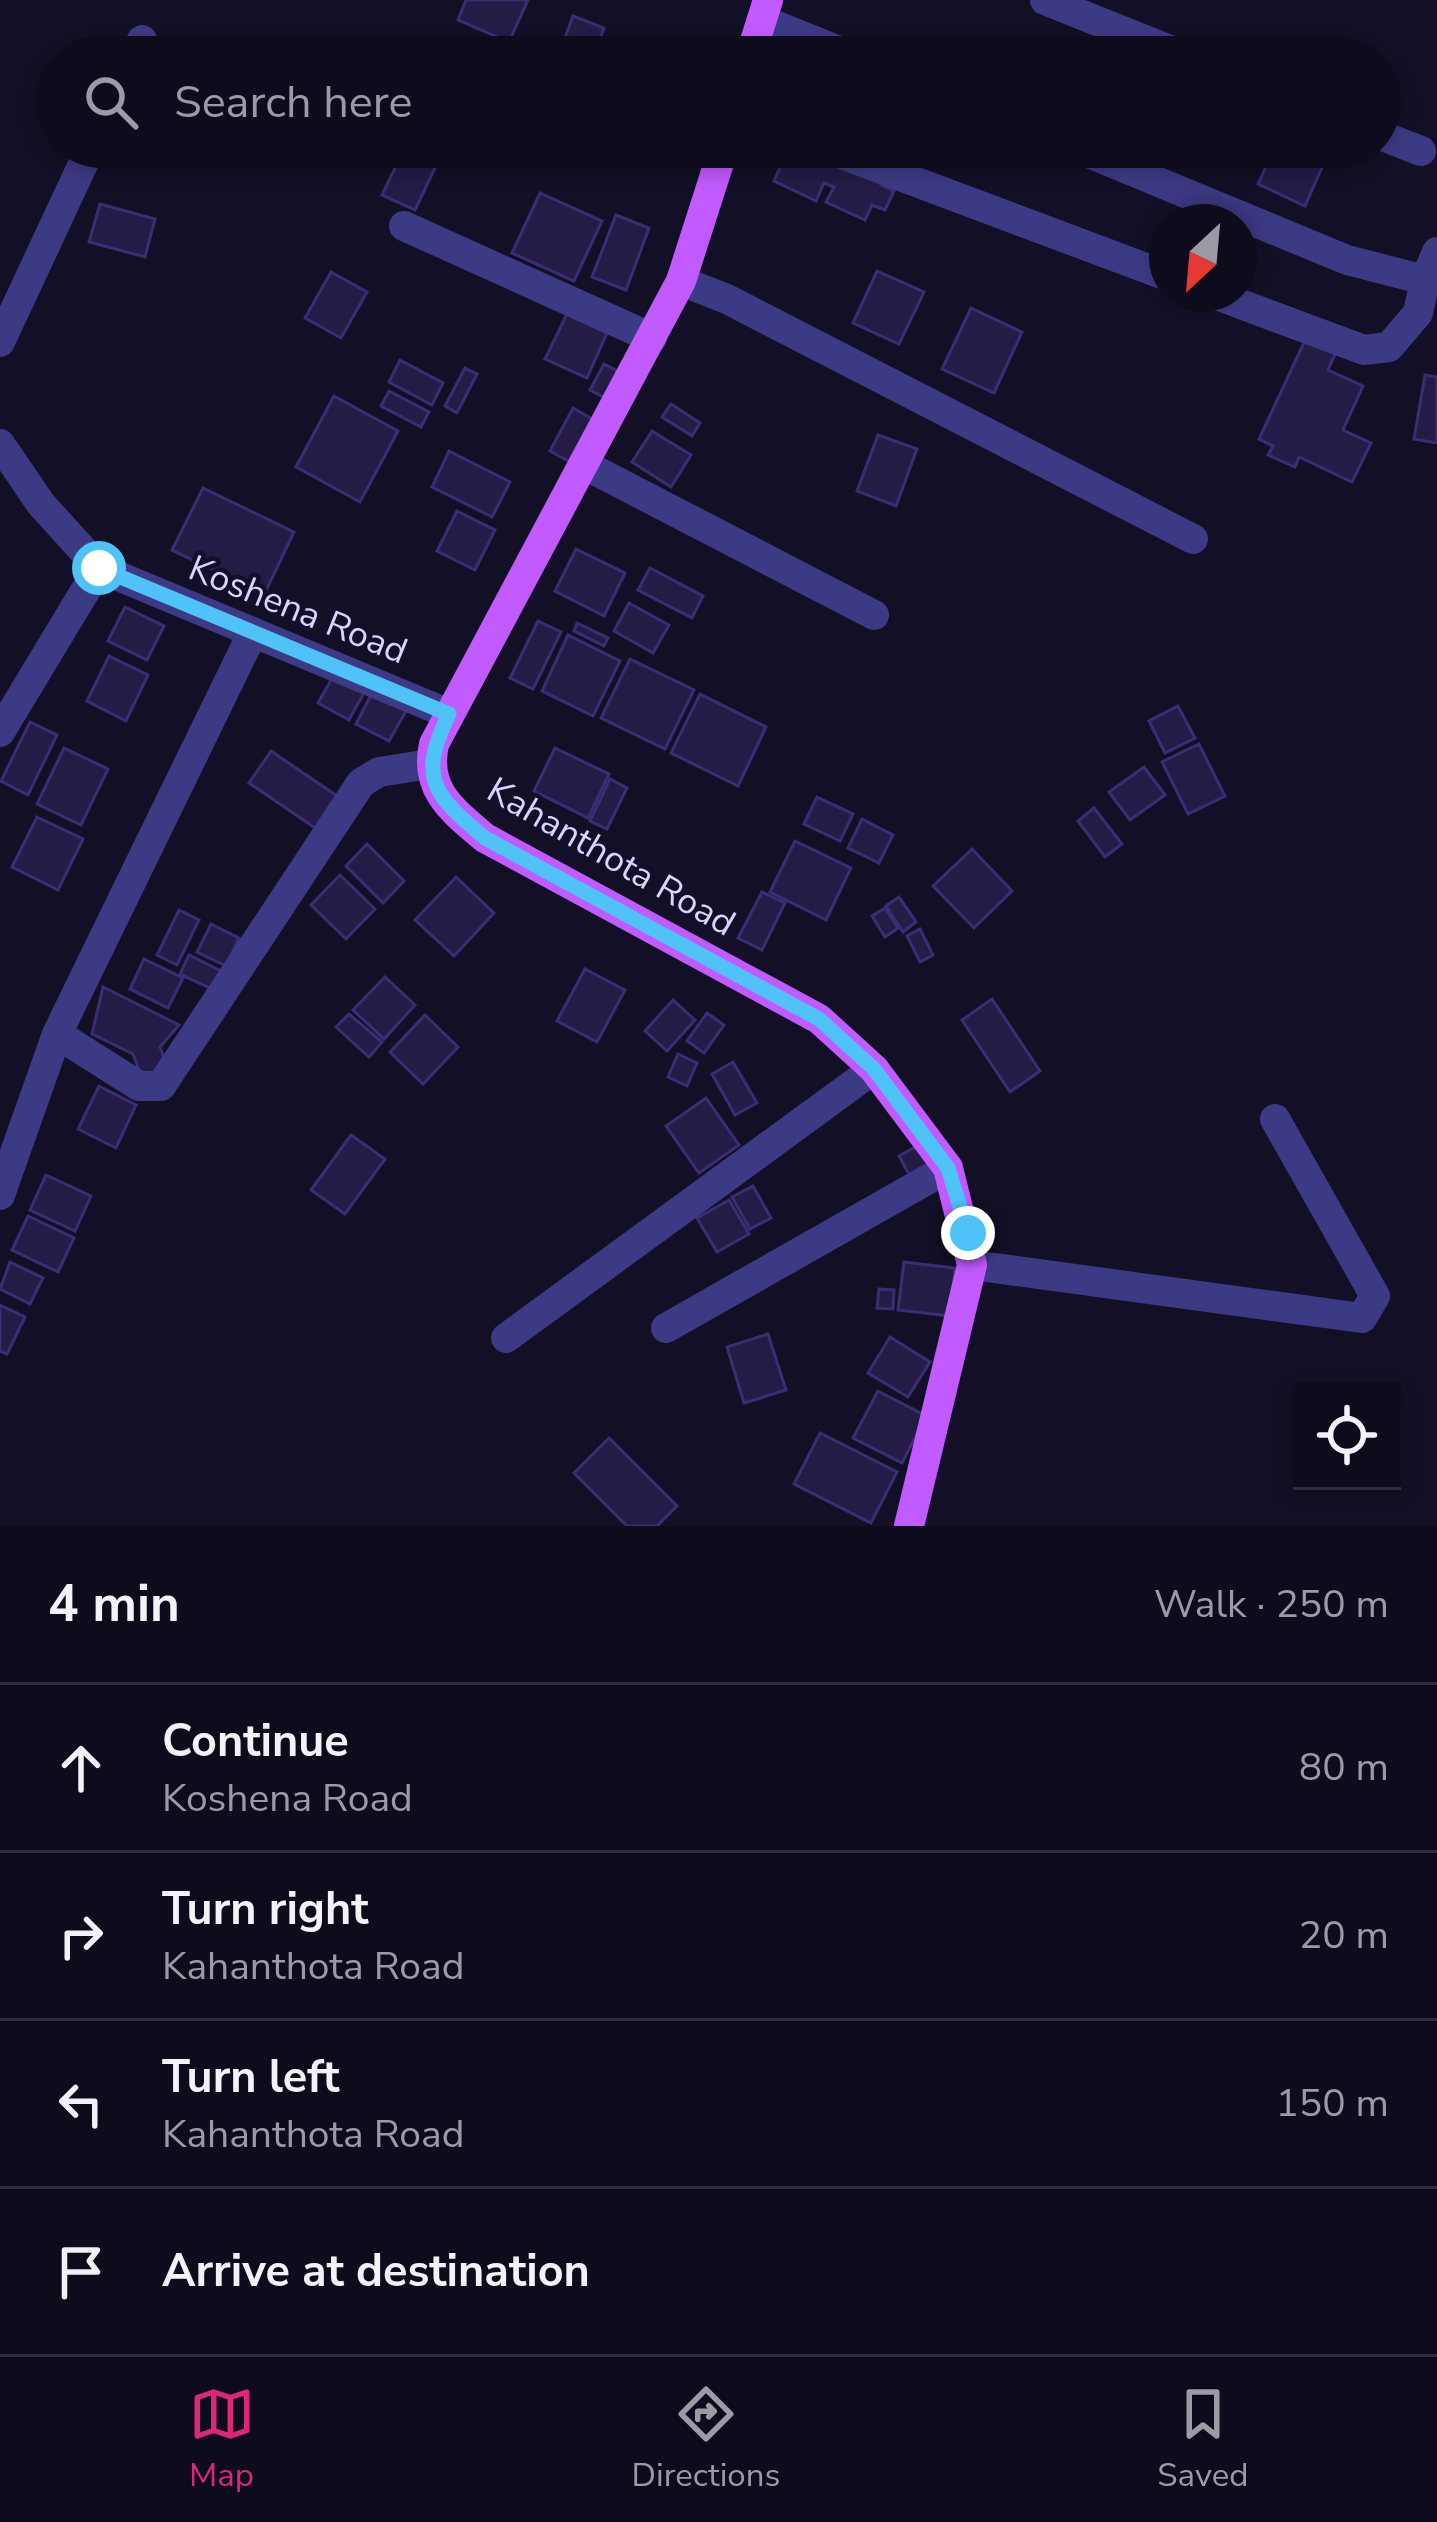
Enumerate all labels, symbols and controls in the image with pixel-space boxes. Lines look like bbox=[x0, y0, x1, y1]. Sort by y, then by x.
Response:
search box bbox=[36, 36, 1401, 168]
icon: search bbox=[78, 69, 144, 135]
text: Search here bbox=[174, 72, 413, 133]
north arrow bbox=[1149, 204, 1257, 312]
route start bbox=[72, 541, 126, 595]
street label: Koshena Road bbox=[181, 544, 415, 676]
street label: Kahanthota Road bbox=[478, 766, 744, 948]
route end bbox=[941, 1206, 995, 1260]
map controls bbox=[1293, 1382, 1401, 1490]
button: locate bbox=[1293, 1382, 1401, 1490]
text: 4 min bbox=[48, 1569, 180, 1639]
text: Walk · 250 m bbox=[1154, 1578, 1389, 1631]
text: Continue bbox=[162, 1711, 349, 1772]
icon: ahead bbox=[48, 1735, 114, 1801]
text: 80 m bbox=[1299, 1741, 1389, 1794]
text: Koshena Road bbox=[162, 1772, 413, 1825]
text: Turn right bbox=[162, 1879, 369, 1940]
icon: right bbox=[48, 1903, 114, 1969]
text: 20 m bbox=[1299, 1909, 1389, 1962]
text: Kahanthota Road bbox=[162, 1940, 464, 1993]
text: Turn left bbox=[162, 2047, 340, 2108]
icon: left bbox=[48, 2071, 114, 2137]
text: 150 m bbox=[1275, 2077, 1389, 2130]
text: Kahanthota Road bbox=[162, 2108, 464, 2161]
icon: arrive bbox=[48, 2239, 114, 2305]
text: Arrive at destination bbox=[162, 2241, 590, 2302]
tab: Map bbox=[189, 2381, 255, 2498]
tab: Directions bbox=[632, 2381, 780, 2498]
tab: Saved bbox=[1157, 2381, 1248, 2498]

